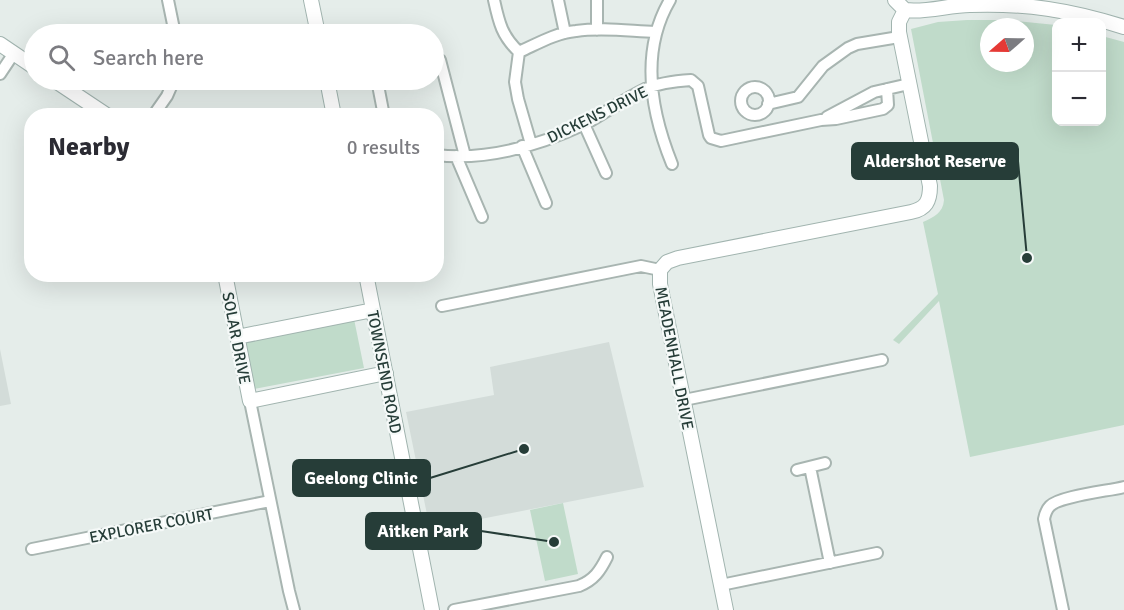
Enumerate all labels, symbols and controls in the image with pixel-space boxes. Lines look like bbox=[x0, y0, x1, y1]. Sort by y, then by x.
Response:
north arrow bbox=[980, 18, 1034, 72]
map controls bbox=[1052, 18, 1106, 126]
button: + bbox=[1052, 18, 1106, 72]
search box bbox=[24, 24, 444, 90]
icon: search bbox=[45, 41, 78, 74]
text: Search here bbox=[93, 44, 204, 71]
button: − bbox=[1052, 72, 1106, 126]
street label: DICKENS DRIVE bbox=[544, 82, 651, 148]
text: Nearby bbox=[48, 131, 129, 163]
text: 0 results bbox=[347, 135, 420, 160]
callout: Aldershot Reserve bbox=[852, 143, 1018, 179]
text: Aldershot Reserve bbox=[864, 150, 1006, 172]
street label: MEADENHALL DRIVE bbox=[650, 285, 698, 431]
street label: SOLAR DRIVE bbox=[217, 290, 255, 386]
street label: TOWNSEND ROAD bbox=[362, 309, 406, 435]
callout: Geelong Clinic bbox=[293, 460, 430, 496]
text: Geelong Clinic bbox=[304, 467, 418, 489]
street label: EXPLORER COURT bbox=[88, 504, 215, 548]
callout: Aitken Park bbox=[366, 513, 481, 549]
text: Aitken Park bbox=[377, 520, 469, 542]

